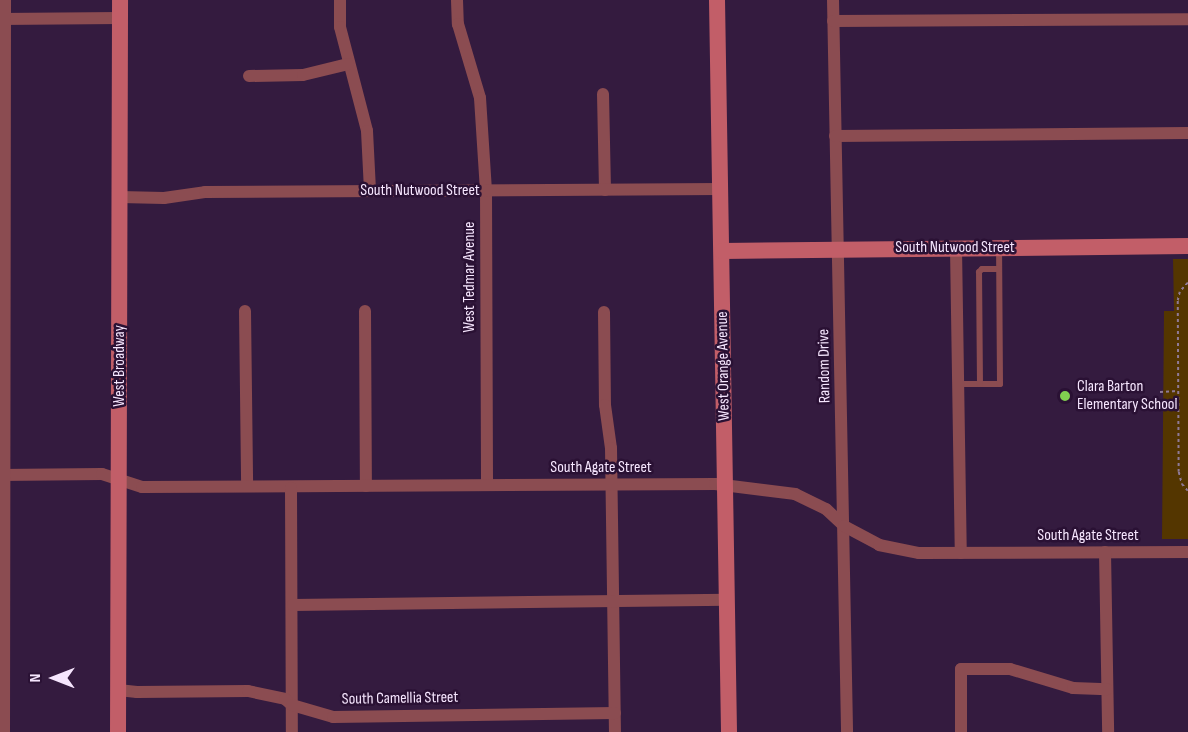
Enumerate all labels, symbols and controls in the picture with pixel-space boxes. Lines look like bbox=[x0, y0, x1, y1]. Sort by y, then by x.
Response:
street label: South Nutwood Street bbox=[360, 181, 480, 201]
street label: West Tedmar Avenue bbox=[460, 222, 480, 332]
street label: South Nutwood Street bbox=[895, 238, 1015, 258]
street label: West Orange Avenue bbox=[713, 311, 735, 421]
street label: West Broadway bbox=[110, 325, 130, 407]
street label: Random Drive bbox=[815, 329, 835, 403]
place label: Clara Barton Elementary School bbox=[1077, 377, 1177, 415]
marker: Clara Barton Elementary School bbox=[1058, 389, 1072, 403]
street label: South Agate Street bbox=[550, 458, 652, 478]
street label: South Agate Street bbox=[1037, 526, 1139, 546]
north arrow bbox=[24, 648, 84, 708]
text: N bbox=[26, 674, 45, 682]
street label: South Camellia Street bbox=[342, 688, 458, 710]

